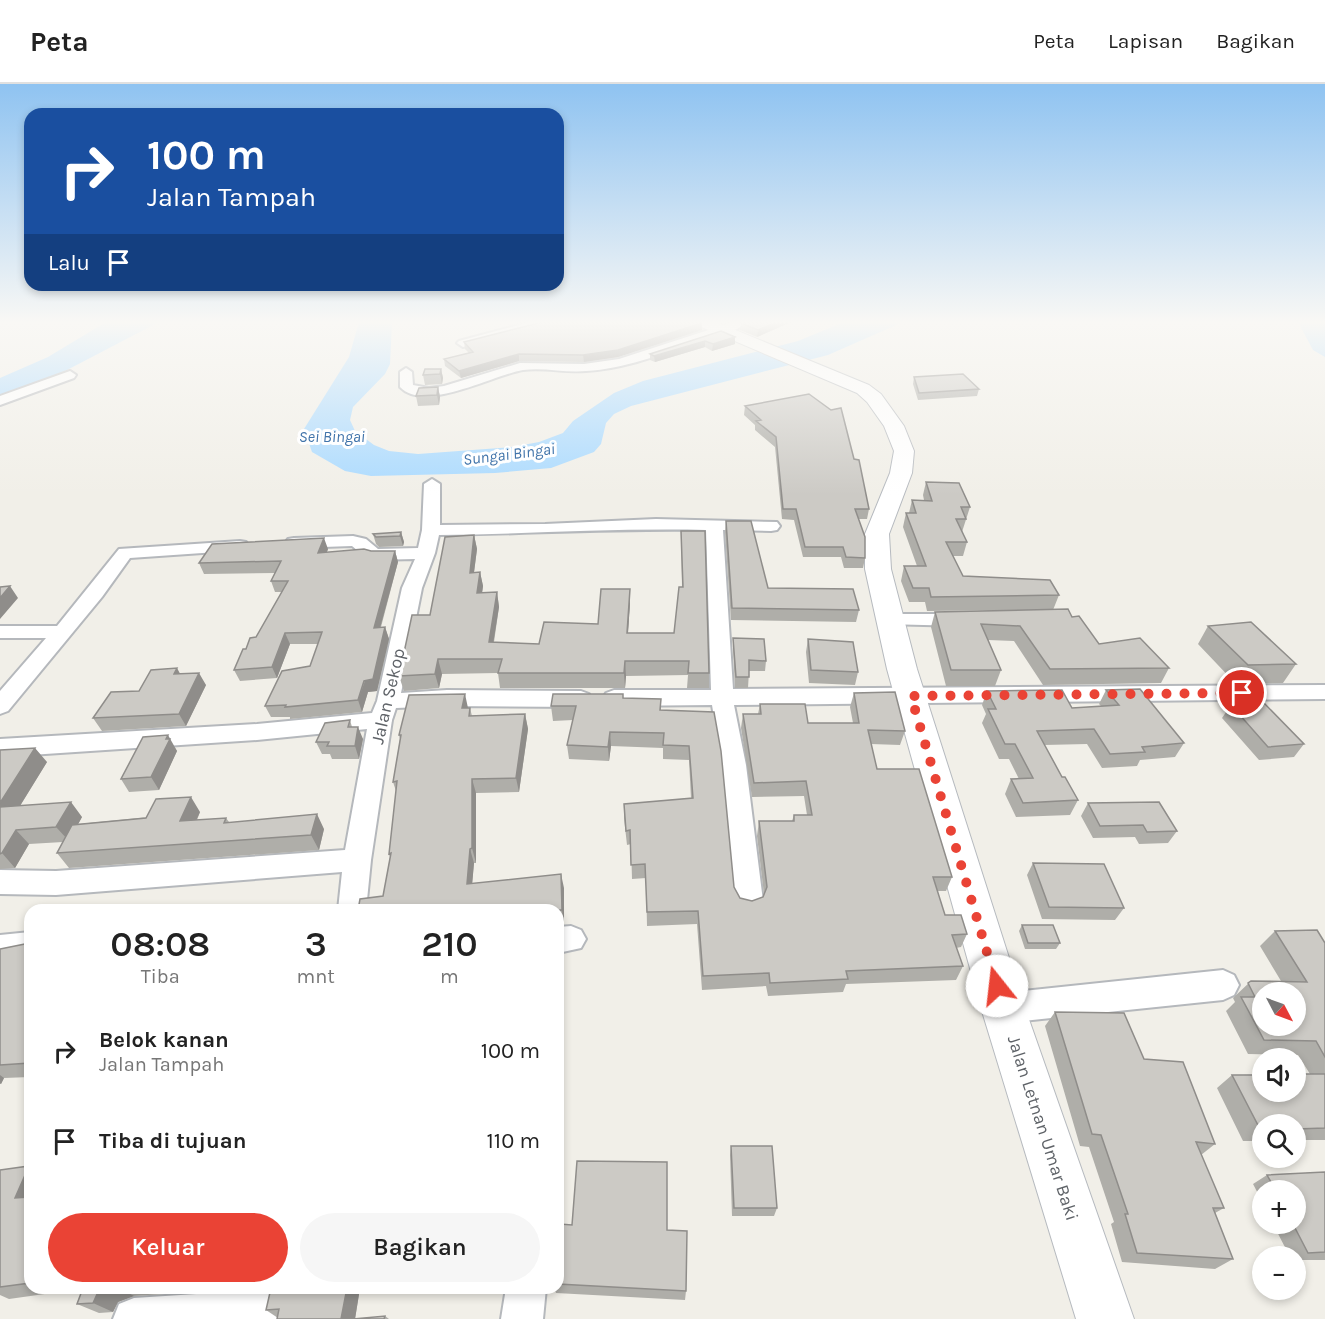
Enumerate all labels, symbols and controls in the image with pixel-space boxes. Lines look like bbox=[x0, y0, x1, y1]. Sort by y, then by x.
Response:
text: Peta bbox=[30, 25, 89, 58]
text: Peta bbox=[1033, 29, 1075, 53]
text: Lapisan bbox=[1108, 29, 1183, 53]
text: Bagikan bbox=[1216, 29, 1295, 53]
text: 100 m bbox=[147, 130, 266, 180]
icon: right bbox=[48, 132, 126, 210]
text: Jalan Tampah bbox=[147, 181, 316, 213]
icon: arrive bbox=[102, 246, 135, 279]
text: Lalu bbox=[48, 250, 90, 276]
water label: Sei Bingai bbox=[299, 427, 365, 446]
water label: Sungai Bingai bbox=[462, 439, 556, 469]
street label: Jalan Sekop bbox=[366, 646, 410, 746]
pin bbox=[1216, 667, 1267, 718]
icon: arrive bbox=[1225, 676, 1258, 709]
text: 08:08 bbox=[110, 923, 210, 965]
text: 3 bbox=[305, 923, 327, 965]
text: 210 bbox=[421, 923, 478, 965]
position arrow bbox=[965, 954, 1029, 1018]
text: Tiba bbox=[141, 965, 180, 988]
text: mnt bbox=[297, 965, 335, 988]
text: m bbox=[440, 965, 459, 988]
north arrow bbox=[1252, 982, 1306, 1036]
map controls bbox=[1252, 982, 1306, 1300]
text: Belok kanan bbox=[99, 1027, 229, 1053]
street label: Jalan Letnan Umar Baki bbox=[1003, 1033, 1083, 1223]
icon: right bbox=[48, 1035, 81, 1068]
text: 100 m bbox=[481, 1038, 540, 1064]
button: sound bbox=[1252, 1048, 1306, 1102]
text: Jalan Tampah bbox=[99, 1053, 224, 1076]
button: search bbox=[1252, 1114, 1306, 1168]
icon: arrive bbox=[48, 1125, 81, 1158]
text: Tiba di tujuan bbox=[99, 1128, 246, 1154]
text: 110 m bbox=[487, 1128, 540, 1154]
button: + bbox=[1252, 1180, 1306, 1234]
button: Keluar bbox=[48, 1213, 288, 1282]
button: Bagikan bbox=[300, 1213, 540, 1282]
button: − bbox=[1252, 1246, 1306, 1300]

